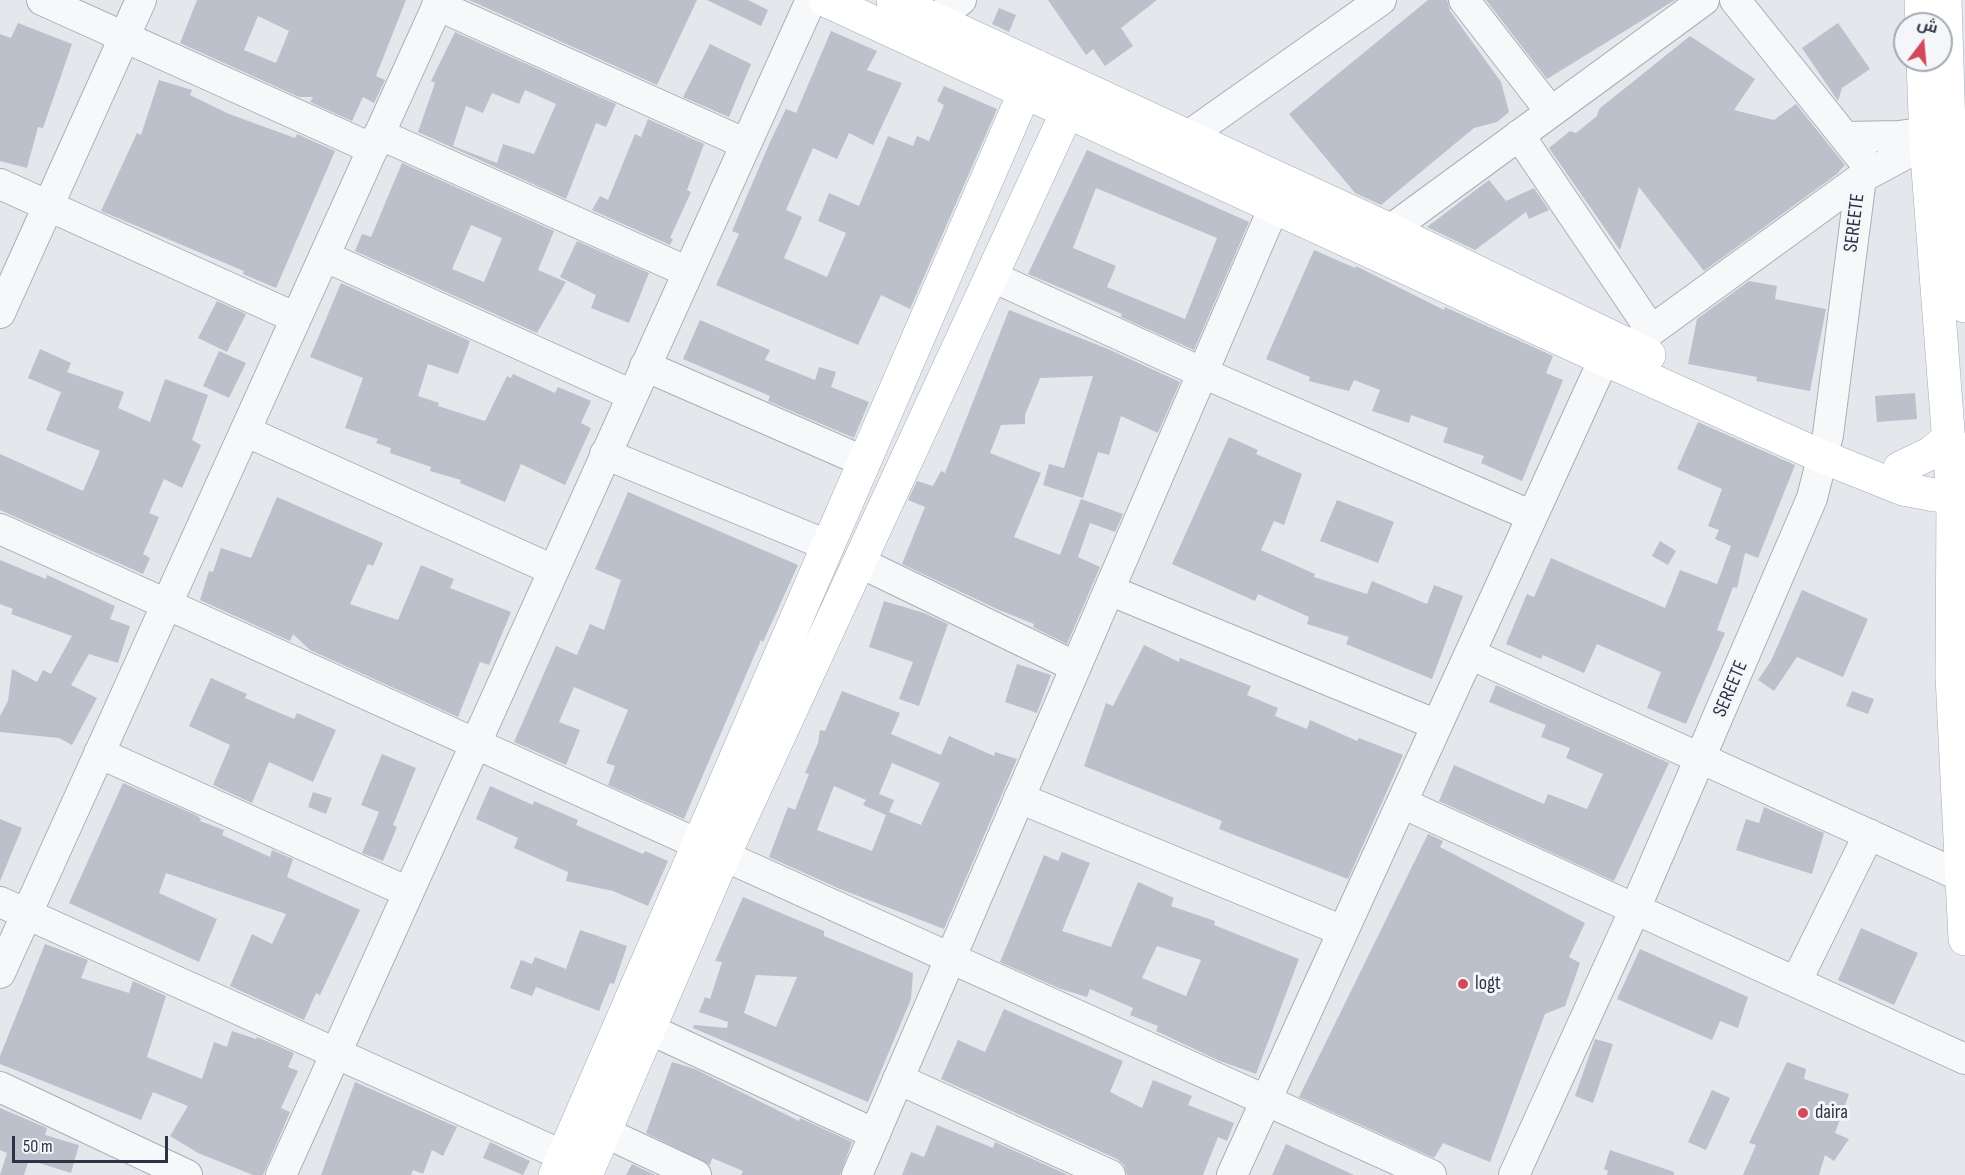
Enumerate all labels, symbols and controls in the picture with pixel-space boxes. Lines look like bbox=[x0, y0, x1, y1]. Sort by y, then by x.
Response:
north arrow bbox=[1893, 12, 1953, 72]
text: ش bbox=[1915, 14, 1940, 38]
street label: SEREETE bbox=[1840, 192, 1870, 254]
street label: SEREETE bbox=[1708, 657, 1754, 721]
place label: logt bbox=[1475, 972, 1501, 996]
marker: logt bbox=[1456, 977, 1470, 991]
place label: daira bbox=[1815, 1101, 1848, 1125]
marker: daira bbox=[1796, 1106, 1810, 1120]
scale bar bbox=[15, 1124, 171, 1162]
text: 50 m bbox=[23, 1136, 53, 1157]

